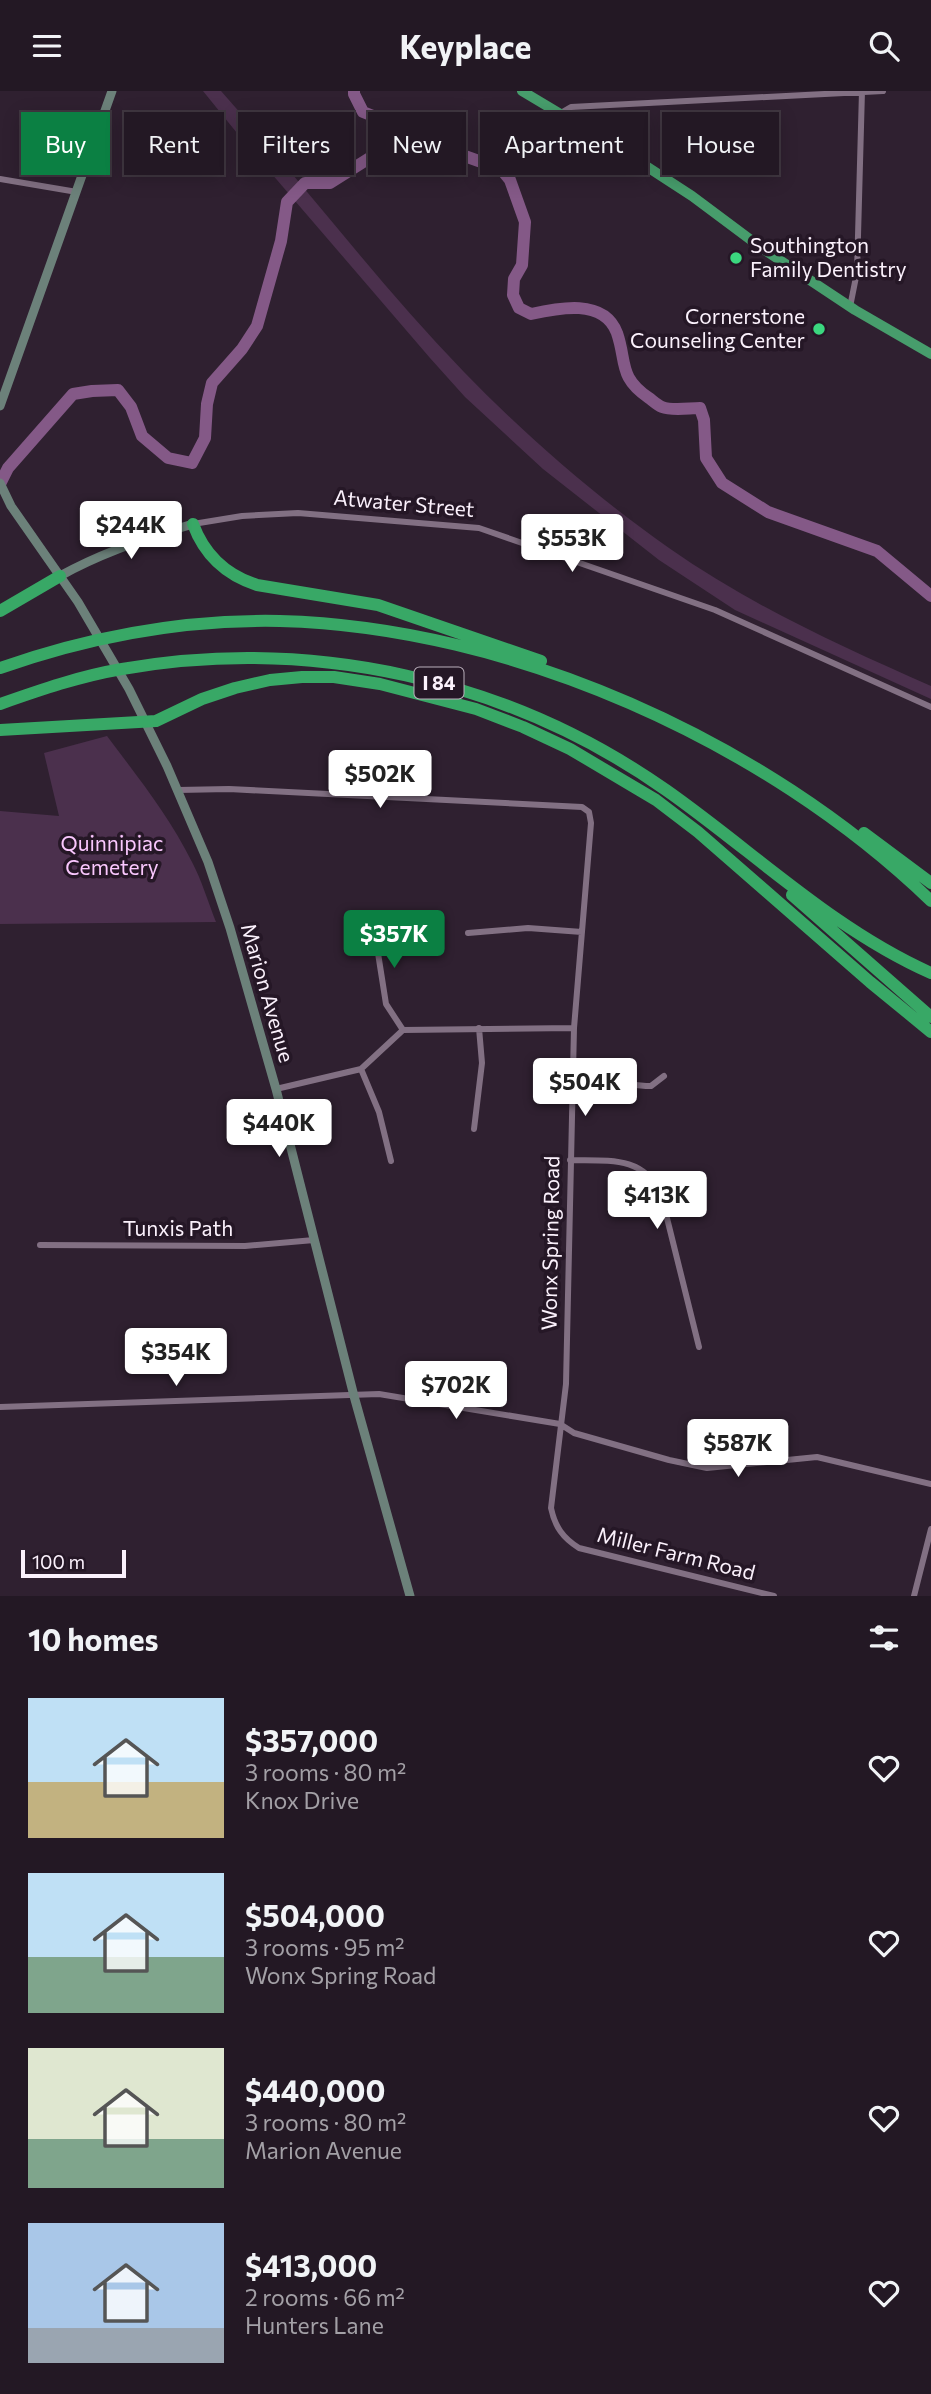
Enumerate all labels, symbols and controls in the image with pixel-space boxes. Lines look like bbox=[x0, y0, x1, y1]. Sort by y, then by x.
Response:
text: Keyplace bbox=[400, 26, 531, 66]
icon: menu bbox=[28, 27, 66, 65]
icon: search bbox=[865, 27, 903, 65]
chip: Buy bbox=[21, 112, 110, 175]
chip: Rent bbox=[124, 112, 224, 175]
chip: Filters bbox=[238, 112, 354, 175]
chip: New bbox=[368, 112, 466, 175]
chip: Apartment bbox=[480, 112, 648, 175]
chip: House bbox=[662, 112, 779, 175]
place label: Southington Family Dentistry bbox=[750, 232, 907, 281]
marker: Southington Family Dentistry bbox=[728, 250, 744, 266]
place label: Cornerstone Counseling Center bbox=[630, 303, 805, 352]
marker: Cornerstone Counseling Center bbox=[811, 321, 827, 337]
street label: Atwater Street bbox=[333, 484, 476, 521]
pin: $244K bbox=[82, 501, 180, 561]
text: $244K bbox=[96, 510, 166, 538]
pin: $553K bbox=[523, 515, 621, 574]
text: $553K bbox=[537, 523, 607, 551]
road number: I 84 bbox=[414, 667, 464, 699]
pin: $502K bbox=[331, 751, 429, 810]
text: $502K bbox=[345, 759, 415, 787]
park label: Quinnipiac Cemetery bbox=[61, 830, 163, 879]
pin: $357K bbox=[345, 911, 443, 970]
text: $357K bbox=[360, 919, 428, 947]
street label: Marion Avenue bbox=[237, 920, 300, 1065]
pin: $504K bbox=[536, 1059, 634, 1118]
text: $504K bbox=[549, 1067, 621, 1095]
pin: $440K bbox=[230, 1100, 328, 1159]
text: $440K bbox=[243, 1108, 315, 1136]
street label: Wonx Spring Road bbox=[535, 1155, 564, 1331]
pin: $413K bbox=[608, 1171, 706, 1231]
text: $413K bbox=[624, 1180, 690, 1208]
street label: Tunxis Path bbox=[123, 1215, 233, 1240]
pin: $354K bbox=[127, 1329, 225, 1388]
text: $354K bbox=[141, 1337, 211, 1365]
pin: $702K bbox=[407, 1361, 505, 1421]
text: $702K bbox=[421, 1370, 491, 1398]
pin: $587K bbox=[689, 1419, 787, 1479]
text: $587K bbox=[703, 1428, 773, 1456]
street label: Miller Farm Road bbox=[595, 1521, 758, 1584]
scale bar bbox=[21, 1547, 126, 1579]
text: 100 m bbox=[32, 1550, 85, 1573]
icon: filters bbox=[865, 1619, 903, 1657]
text: 10 homes bbox=[28, 1620, 158, 1657]
text: $357,000 bbox=[245, 1721, 378, 1758]
icon: home bbox=[84, 1726, 168, 1810]
icon: heart bbox=[865, 1749, 903, 1787]
text: 3 rooms · 80 m² bbox=[245, 1758, 406, 1786]
text: Knox Drive bbox=[245, 1786, 359, 1814]
text: $504,000 bbox=[245, 1896, 385, 1933]
icon: home bbox=[84, 1901, 168, 1985]
icon: heart bbox=[865, 1924, 903, 1962]
text: 3 rooms · 95 m² bbox=[245, 1933, 404, 1961]
text: Wonx Spring Road bbox=[245, 1961, 436, 1989]
text: $440,000 bbox=[245, 2071, 385, 2108]
icon: home bbox=[84, 2076, 168, 2160]
icon: heart bbox=[865, 2099, 903, 2137]
text: 3 rooms · 80 m² bbox=[245, 2108, 406, 2136]
text: Marion Avenue bbox=[245, 2136, 402, 2164]
text: $413,000 bbox=[245, 2246, 377, 2283]
icon: home bbox=[84, 2251, 168, 2335]
icon: heart bbox=[865, 2274, 903, 2312]
text: 2 rooms · 66 m² bbox=[245, 2283, 405, 2311]
text: Hunters Lane bbox=[245, 2311, 384, 2339]

